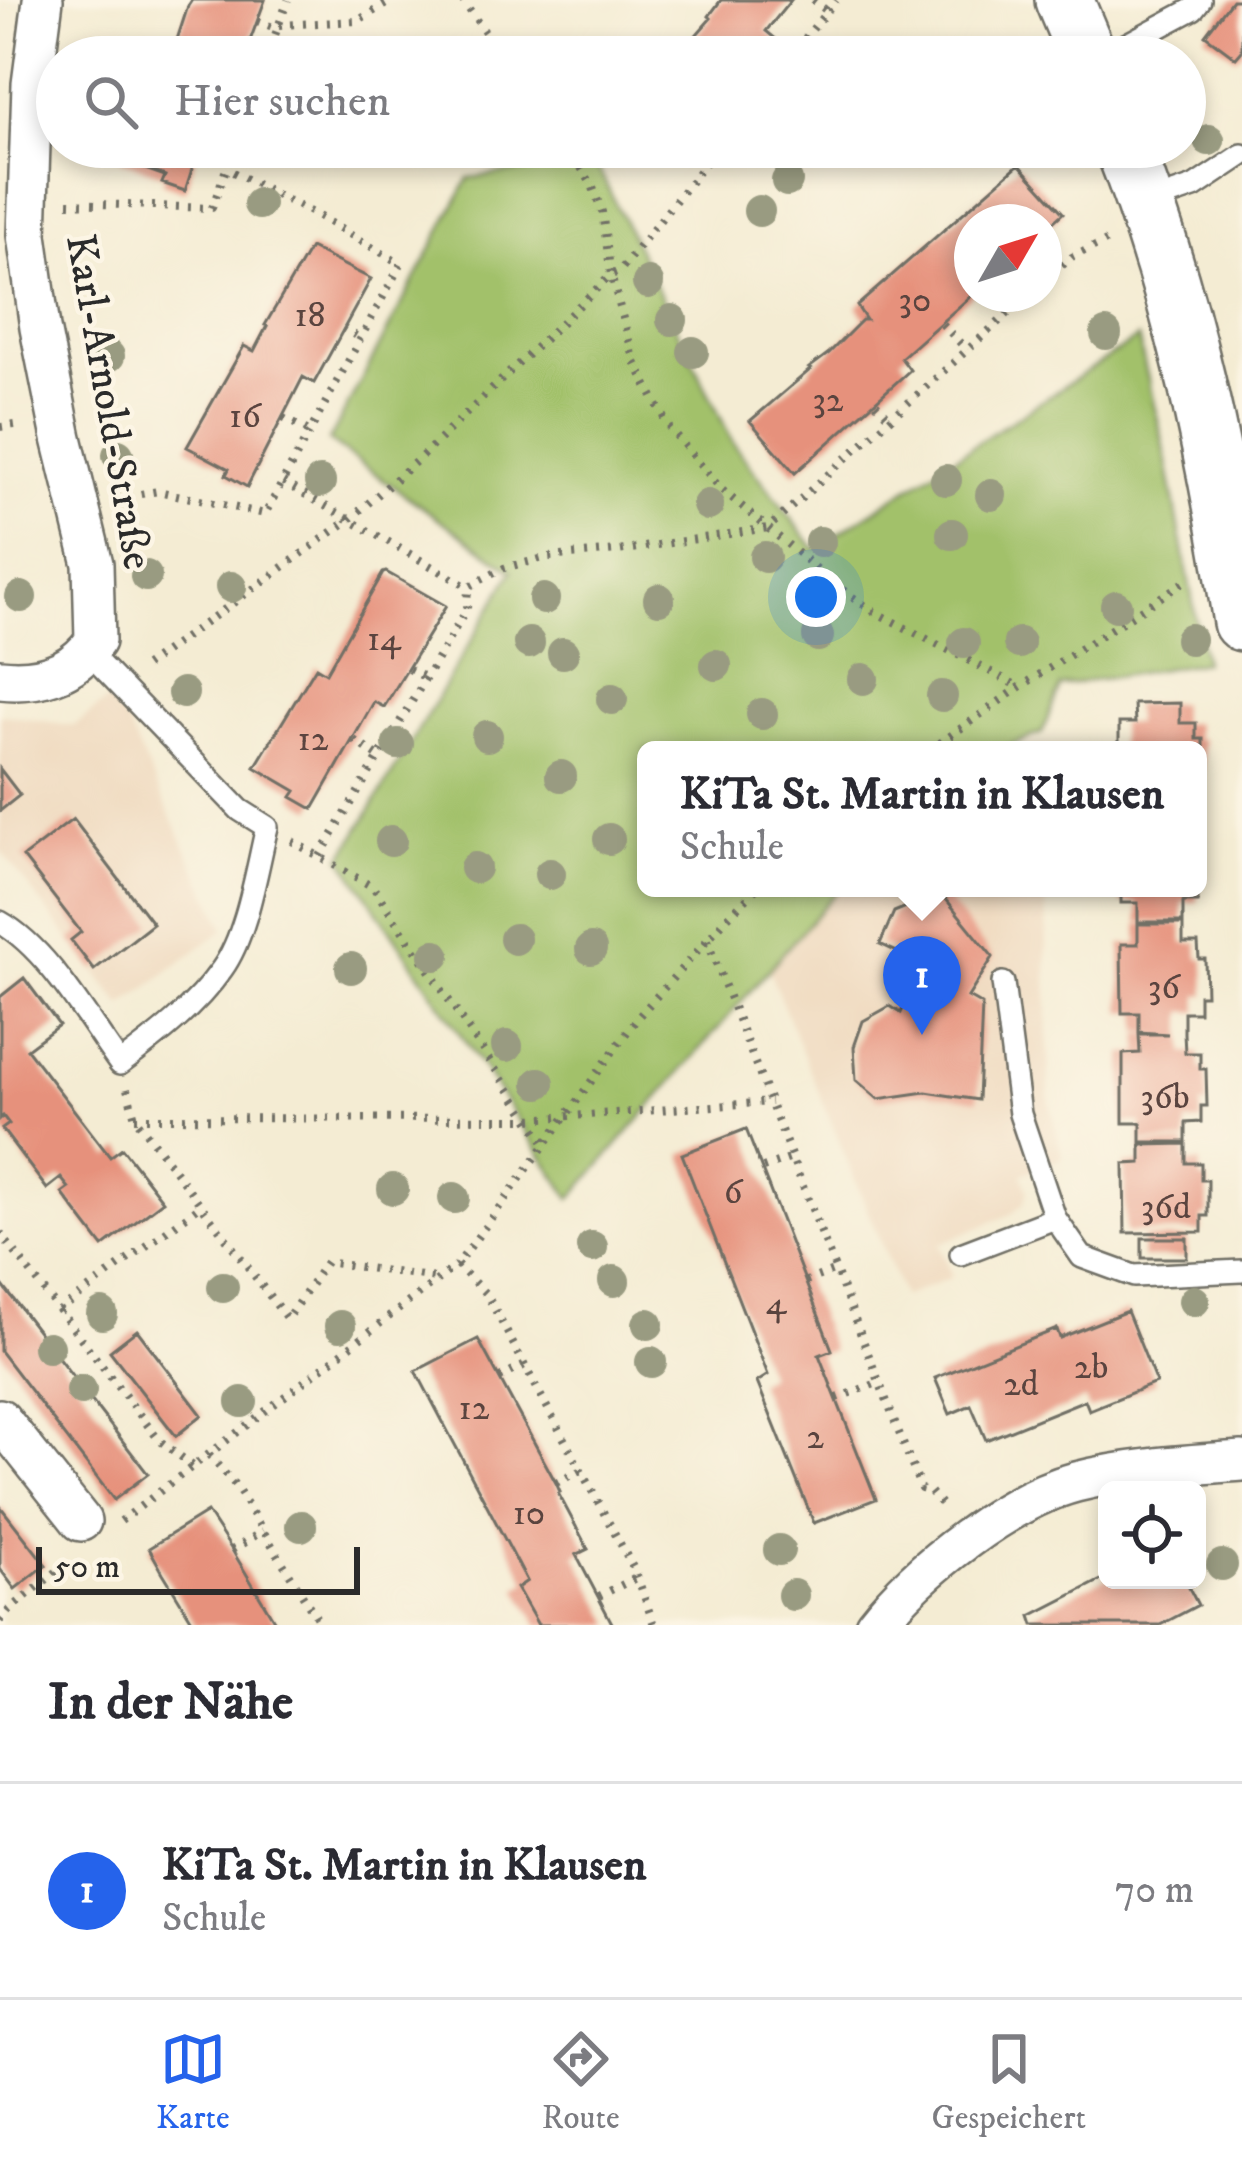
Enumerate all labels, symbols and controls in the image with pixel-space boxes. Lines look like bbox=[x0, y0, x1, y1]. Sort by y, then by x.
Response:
search box bbox=[36, 36, 1206, 168]
icon: search bbox=[78, 69, 144, 135]
text: Hier suchen bbox=[174, 74, 390, 130]
north arrow bbox=[954, 204, 1062, 312]
street label: Karl-Arnold-Straße bbox=[53, 230, 163, 574]
house number: 30 bbox=[899, 278, 931, 323]
house number: 18 bbox=[294, 293, 326, 338]
house number: 32 bbox=[812, 378, 844, 423]
house number: 16 bbox=[229, 394, 262, 439]
your location bbox=[786, 567, 846, 627]
house number: 14 bbox=[367, 617, 402, 662]
house number: 12 bbox=[298, 717, 329, 762]
popup bbox=[637, 741, 1207, 897]
text: KiTa St. Martin in Klausen bbox=[680, 767, 1164, 823]
text: Schule bbox=[680, 823, 784, 872]
pin: 1 bbox=[883, 936, 961, 1035]
house number: 36 bbox=[1148, 965, 1181, 1010]
house number: 36b bbox=[1140, 1075, 1190, 1120]
house number: 6 bbox=[724, 1170, 744, 1215]
house number: 36d bbox=[1141, 1185, 1191, 1230]
house number: 4 bbox=[766, 1281, 788, 1326]
house number: 2b bbox=[1074, 1345, 1108, 1390]
house number: 2d bbox=[1003, 1362, 1039, 1407]
house number: 12 bbox=[459, 1386, 490, 1431]
house number: 2 bbox=[806, 1415, 824, 1460]
map controls bbox=[1098, 1481, 1206, 1589]
button: locate bbox=[1098, 1481, 1206, 1589]
house number: 10 bbox=[513, 1491, 545, 1536]
scale bar bbox=[36, 1541, 360, 1594]
text: 50 m bbox=[54, 1547, 120, 1588]
text: In der Nähe bbox=[48, 1671, 293, 1735]
text: KiTa St. Martin in Klausen bbox=[162, 1838, 646, 1894]
text: 1 bbox=[80, 1866, 94, 1915]
text: 70 m bbox=[1115, 1866, 1194, 1915]
text: Schule bbox=[162, 1894, 266, 1943]
tab: Karte bbox=[156, 2026, 230, 2139]
tab: Route bbox=[542, 2026, 620, 2139]
tab: Gespeichert bbox=[932, 2026, 1086, 2139]

